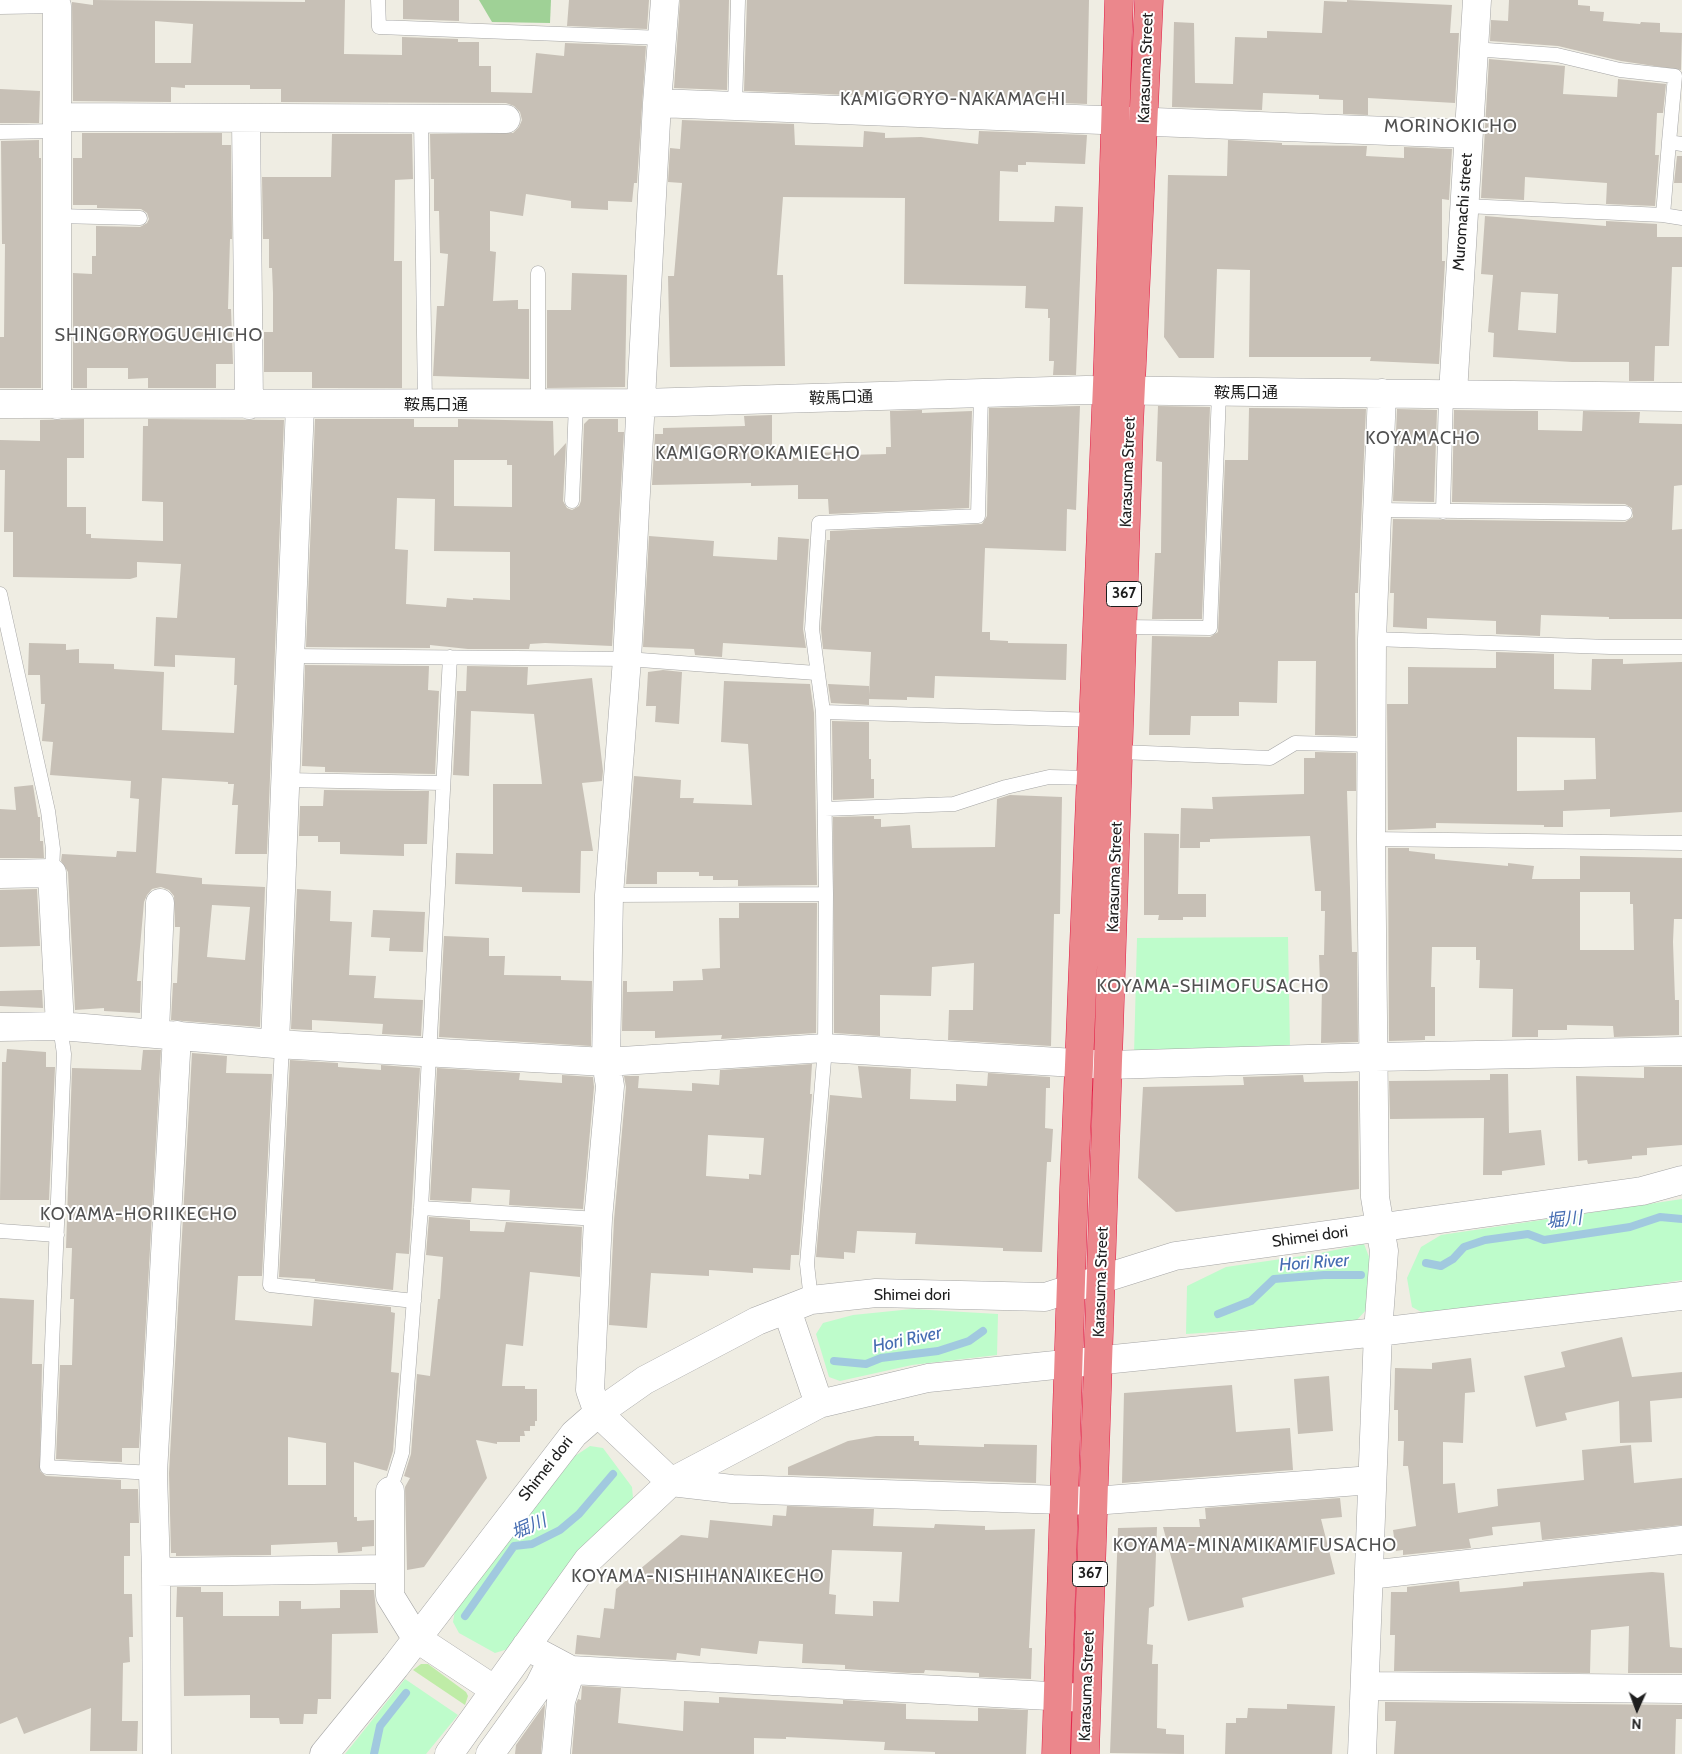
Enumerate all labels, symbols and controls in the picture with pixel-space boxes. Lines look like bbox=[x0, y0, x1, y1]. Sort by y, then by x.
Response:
street label: Karasuma Street bbox=[1134, 12, 1158, 124]
district label: KAMIGORYO-NAKAMACHI bbox=[838, 89, 1068, 111]
district label: MORINOKICHO bbox=[1383, 116, 1519, 138]
street label: Muromachi street bbox=[1449, 152, 1477, 272]
district label: SHINGORYOGUCHICHO bbox=[52, 325, 266, 347]
street label: 鞍馬口通 bbox=[1214, 383, 1278, 403]
street label: 鞍馬口通 bbox=[809, 387, 873, 409]
street label: 鞍馬口通 bbox=[404, 395, 468, 415]
street label: Karasuma Street bbox=[1116, 416, 1140, 528]
district label: KOYAMACHO bbox=[1364, 428, 1482, 450]
district label: KAMIGORYOKAMIECHO bbox=[653, 443, 863, 465]
road number: 367 bbox=[1106, 582, 1142, 606]
street label: Karasuma Street bbox=[1103, 821, 1127, 933]
district label: KOYAMA-SHIMOFUSACHO bbox=[1094, 976, 1332, 998]
district label: KOYAMA-HORIIKECHO bbox=[38, 1204, 240, 1226]
water label: 堀川 bbox=[1545, 1207, 1583, 1233]
street label: Shimei dori bbox=[1271, 1222, 1349, 1252]
street label: Karasuma Street bbox=[1089, 1226, 1113, 1338]
water label: Hori River bbox=[1278, 1250, 1350, 1276]
street label: Shimei dori bbox=[874, 1285, 950, 1305]
water label: Hori River bbox=[871, 1322, 943, 1358]
street label: Shimei dori bbox=[515, 1433, 577, 1505]
water label: 堀川 bbox=[508, 1510, 550, 1544]
district label: KOYAMA-MINAMIKAMIFUSACHO bbox=[1110, 1535, 1400, 1557]
road number: 367 bbox=[1072, 1562, 1108, 1586]
district label: KOYAMA-NISHIHANAIKECHO bbox=[569, 1566, 827, 1588]
street label: Karasuma Street bbox=[1075, 1630, 1099, 1742]
north arrow bbox=[1612, 1684, 1662, 1734]
text: N bbox=[1631, 1715, 1642, 1733]

